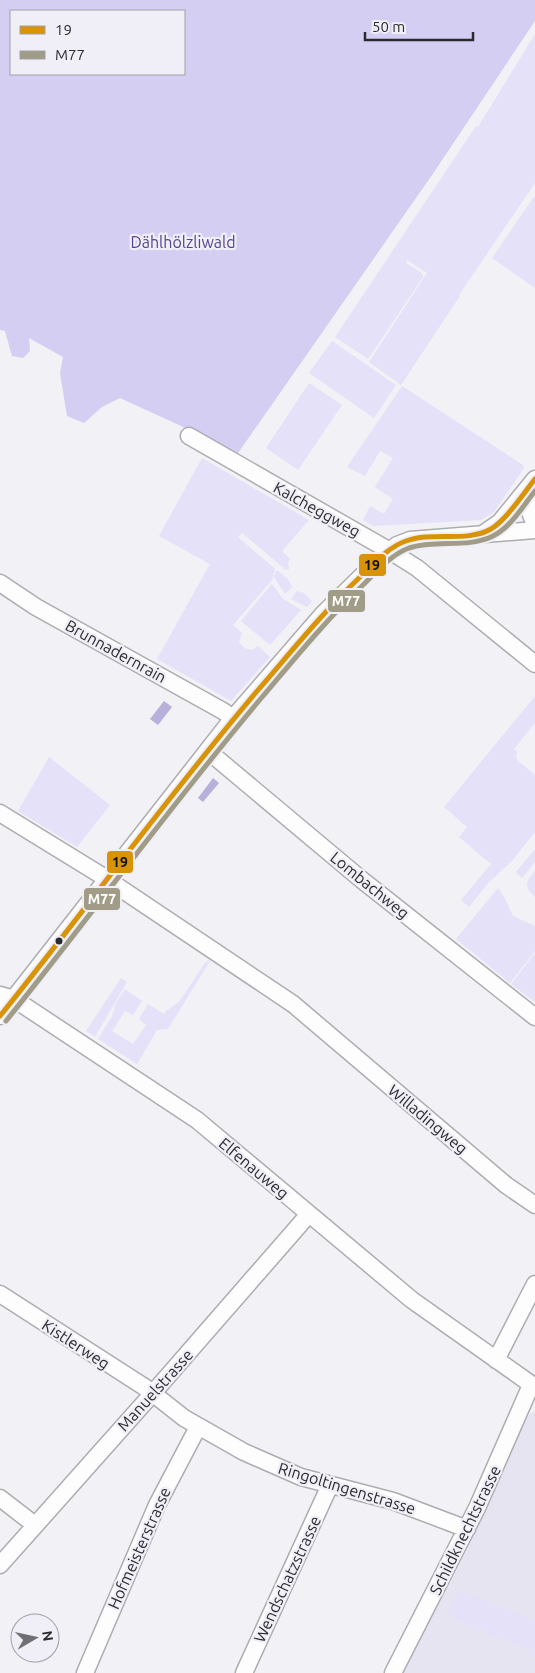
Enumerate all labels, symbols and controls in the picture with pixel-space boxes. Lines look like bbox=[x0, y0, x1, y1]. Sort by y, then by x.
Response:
legend bbox=[10, 10, 185, 75]
scale bar bbox=[365, 10, 472, 42]
text: 50 m bbox=[372, 18, 405, 35]
text: 19 bbox=[55, 21, 72, 38]
text: M77 bbox=[55, 46, 85, 63]
park label: Dählhölzliwald bbox=[130, 233, 236, 251]
street label: Kalcheggweg bbox=[270, 478, 364, 540]
line badge: 19 bbox=[358, 553, 387, 577]
text: 19 bbox=[364, 557, 380, 573]
line badge: M77 bbox=[327, 589, 366, 613]
text: M77 bbox=[332, 593, 360, 609]
street label: Brunnadernrain bbox=[62, 616, 170, 686]
street label: Lombachweg bbox=[327, 848, 413, 922]
line badge: 19 bbox=[106, 850, 134, 874]
text: 19 bbox=[112, 854, 128, 870]
line badge: M77 bbox=[83, 887, 121, 911]
text: M77 bbox=[88, 891, 116, 907]
unlabelled marker bbox=[54, 936, 64, 946]
street label: Willadingweg bbox=[385, 1081, 471, 1157]
street label: Elfenauweg bbox=[216, 1134, 292, 1202]
street label: Kistlerweg bbox=[39, 1315, 113, 1373]
street label: Manuelstrasse bbox=[114, 1345, 196, 1435]
street label: Ringoltingenstrasse bbox=[276, 1459, 418, 1517]
street label: Schildknechtstrasse bbox=[426, 1462, 504, 1598]
street label: Hofmeisterstrasse bbox=[104, 1484, 174, 1612]
street label: Wendschatzstrasse bbox=[250, 1513, 324, 1645]
north arrow bbox=[10, 1613, 60, 1663]
text: N bbox=[39, 1630, 57, 1642]

